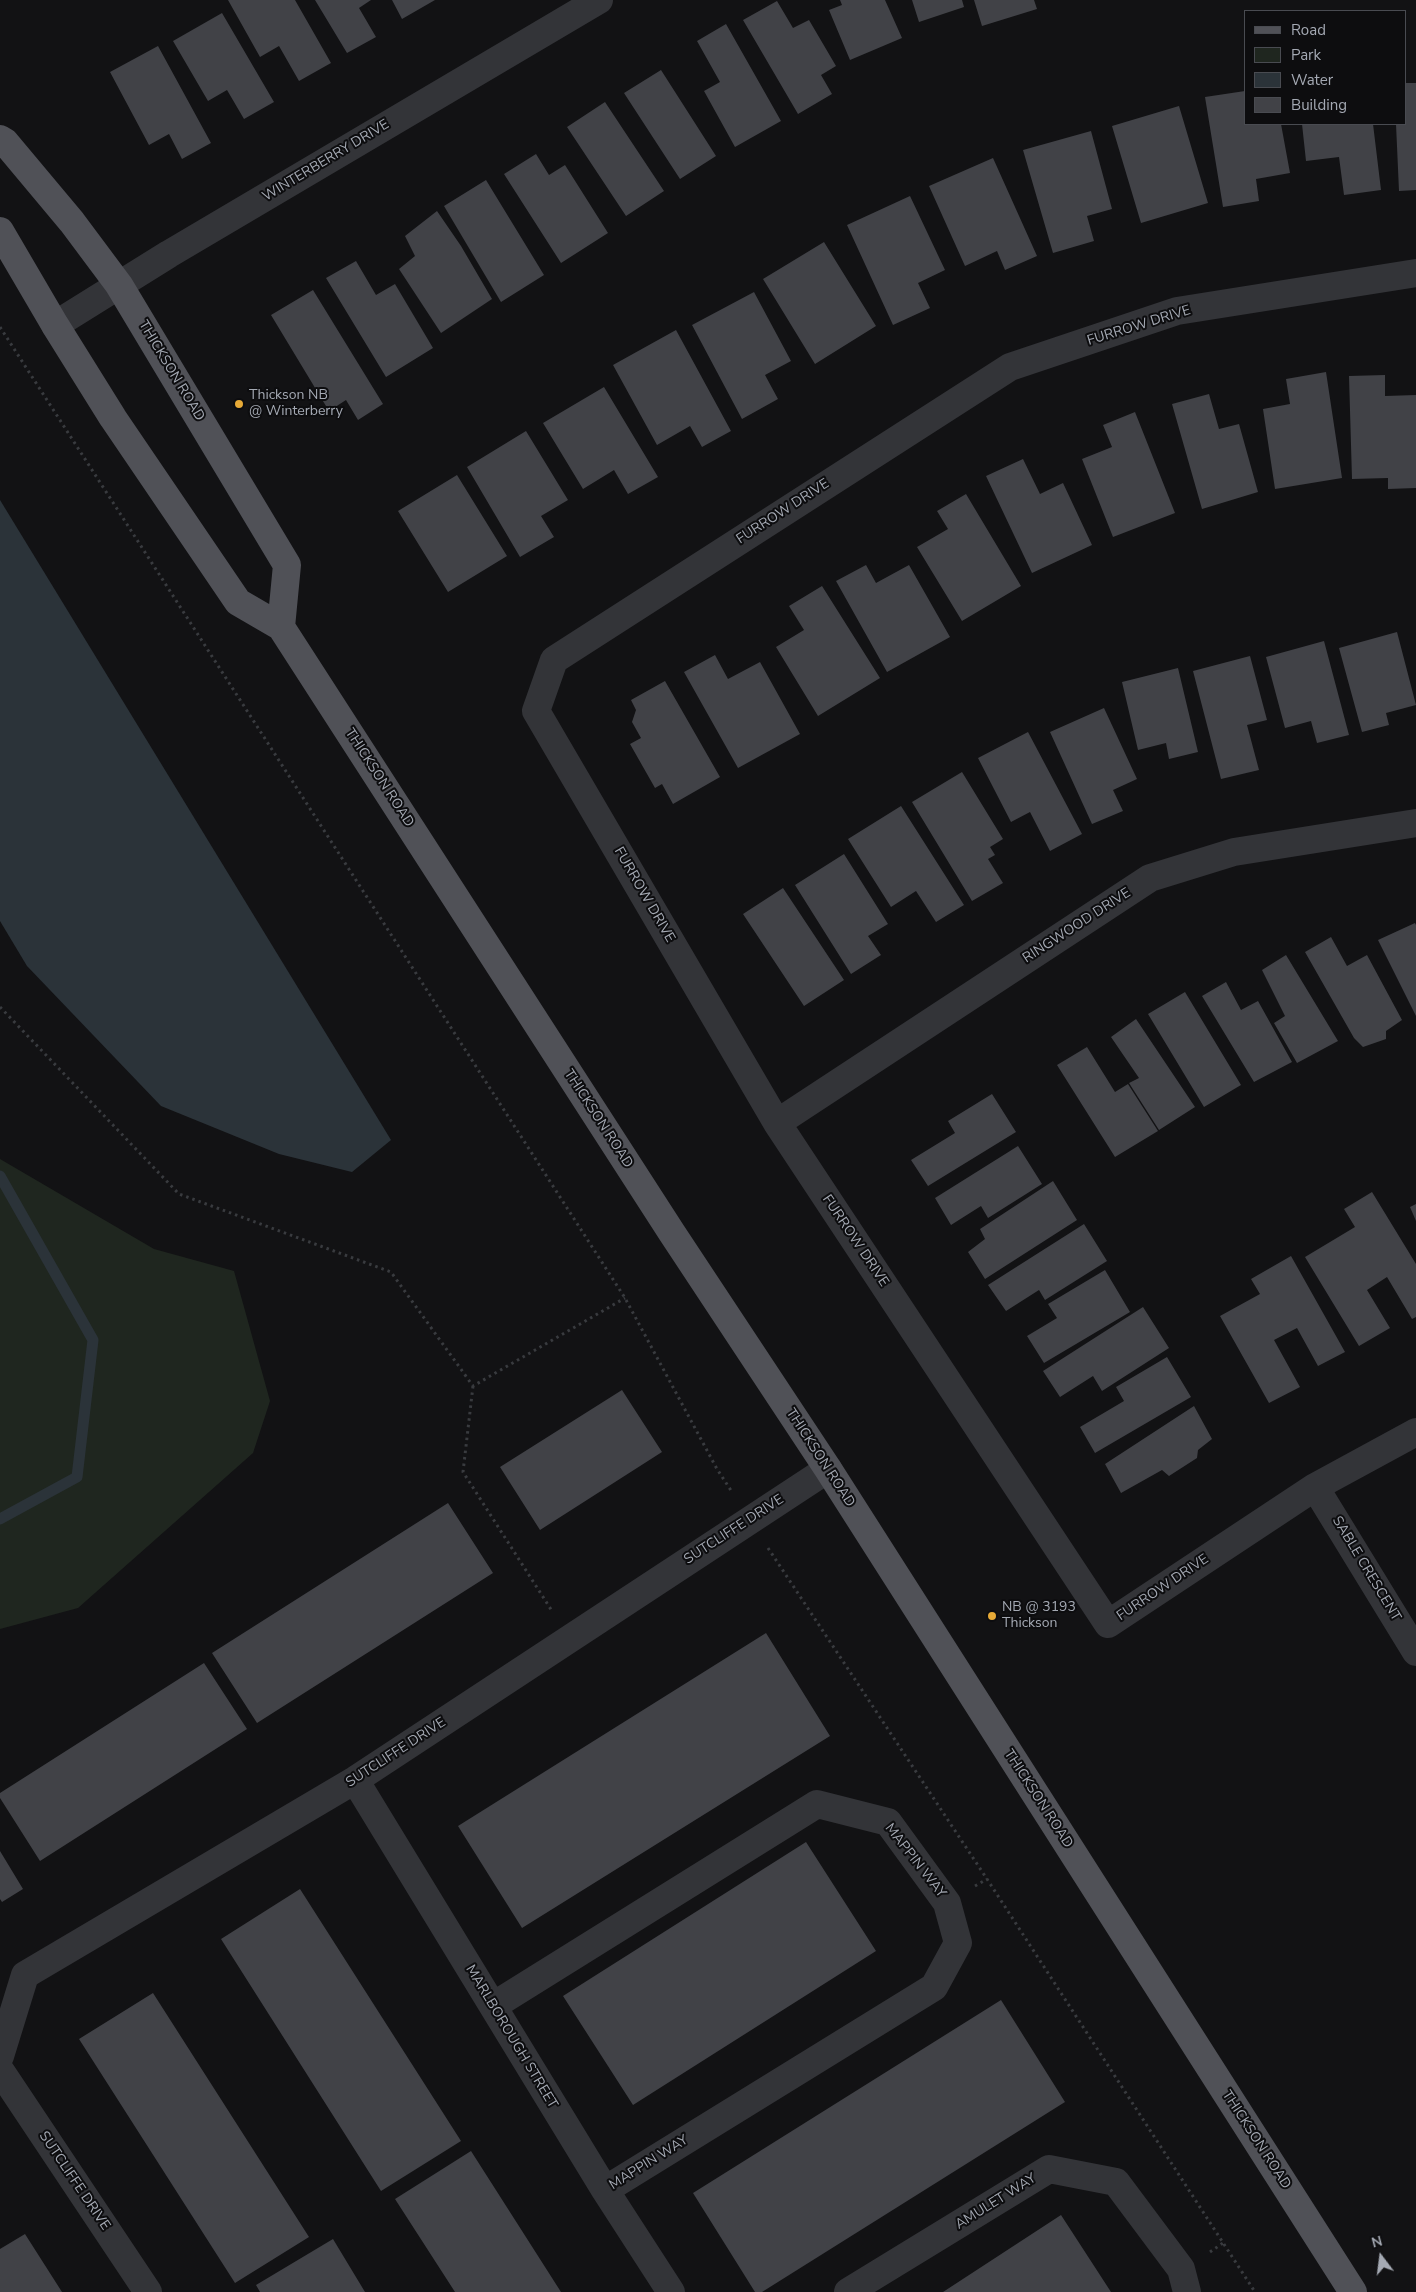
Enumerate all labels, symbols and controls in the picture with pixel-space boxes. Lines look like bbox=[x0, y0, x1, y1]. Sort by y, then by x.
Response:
legend bbox=[1244, 10, 1406, 125]
text: Road bbox=[1291, 20, 1326, 40]
text: Park bbox=[1291, 45, 1321, 65]
text: Water bbox=[1291, 70, 1333, 90]
text: Building bbox=[1291, 95, 1347, 115]
street label: WINTERBERRY DRIVE bbox=[260, 117, 392, 205]
street label: FURROW DRIVE bbox=[1085, 302, 1193, 350]
street label: THICKSON ROAD bbox=[134, 318, 208, 424]
place label: Thickson NB @ Winterberry bbox=[249, 388, 343, 421]
marker: Thickson NB @ Winterberry bbox=[233, 398, 245, 410]
street label: FURROW DRIVE bbox=[733, 476, 833, 548]
street label: THICKSON ROAD bbox=[341, 726, 417, 830]
street label: FURROW DRIVE bbox=[610, 844, 678, 946]
street label: RINGWOOD DRIVE bbox=[1020, 885, 1134, 967]
street label: THICKSON ROAD bbox=[560, 1067, 636, 1171]
street label: FURROW DRIVE bbox=[818, 1192, 892, 1290]
street label: THICKSON ROAD bbox=[782, 1406, 858, 1510]
street label: SUTCLIFFE DRIVE bbox=[681, 1492, 787, 1568]
street label: SABLE CRESCENT bbox=[1328, 1513, 1404, 1625]
street label: FURROW DRIVE bbox=[1114, 1551, 1212, 1625]
place label: NB @ 3193 Thickson bbox=[1002, 1600, 1076, 1632]
marker: NB @ 3193 Thickson bbox=[986, 1610, 998, 1622]
street label: SUTCLIFFE DRIVE bbox=[343, 1715, 449, 1791]
street label: THICKSON ROAD bbox=[1000, 1747, 1076, 1851]
street label: MAPPIN WAY bbox=[881, 1820, 949, 1902]
street label: MARLBOROUGH STREET bbox=[461, 1962, 561, 2112]
street label: THICKSON ROAD bbox=[1218, 2088, 1294, 2192]
street label: SUTCLIFFE DRIVE bbox=[35, 2128, 113, 2234]
street label: MAPPIN WAY bbox=[607, 2132, 691, 2194]
street label: AMULET WAY bbox=[952, 2170, 1040, 2234]
text: N bbox=[1369, 2231, 1385, 2253]
north arrow bbox=[1356, 2232, 1406, 2282]

